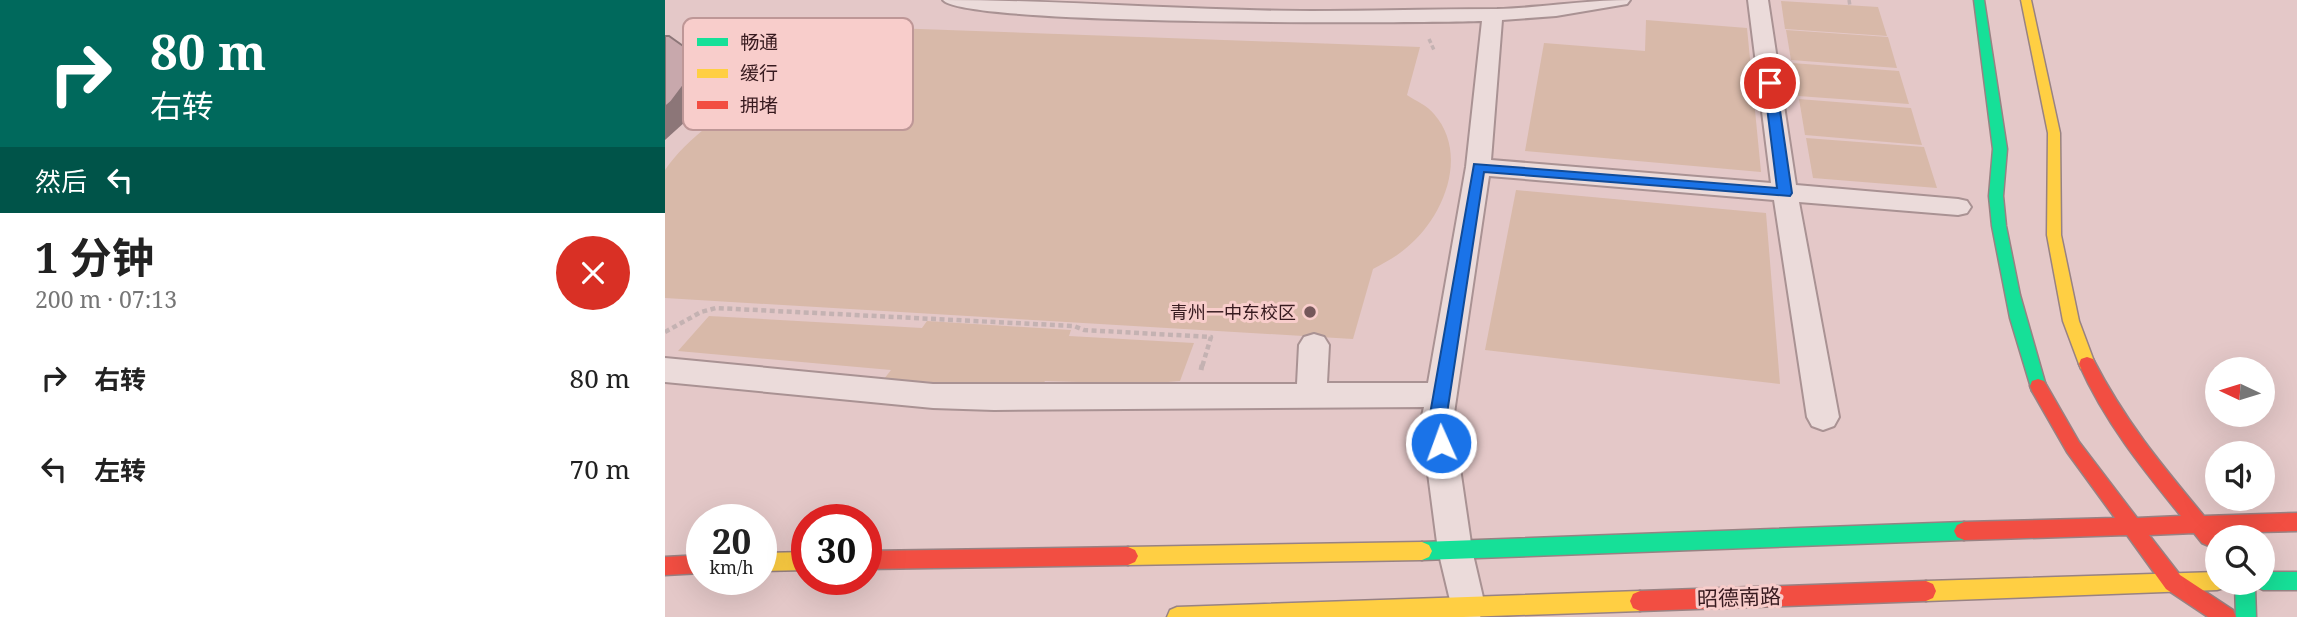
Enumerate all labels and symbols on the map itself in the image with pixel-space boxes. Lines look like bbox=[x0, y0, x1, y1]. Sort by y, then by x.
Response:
legend bbox=[683, 18, 913, 130]
text: 畅通 bbox=[740, 29, 778, 55]
pin bbox=[1740, 53, 1800, 113]
text: 缓行 bbox=[740, 60, 778, 86]
text: 拥堵 bbox=[740, 92, 778, 118]
place label: 青州一中东校区 bbox=[1170, 300, 1296, 324]
marker: 青州一中东校区 bbox=[1302, 304, 1318, 320]
north arrow bbox=[2205, 357, 2275, 427]
position arrow bbox=[1404, 406, 1478, 480]
speed limit sign: 30 bbox=[791, 504, 882, 595]
street label: 昭德南路 bbox=[1697, 582, 1781, 612]

